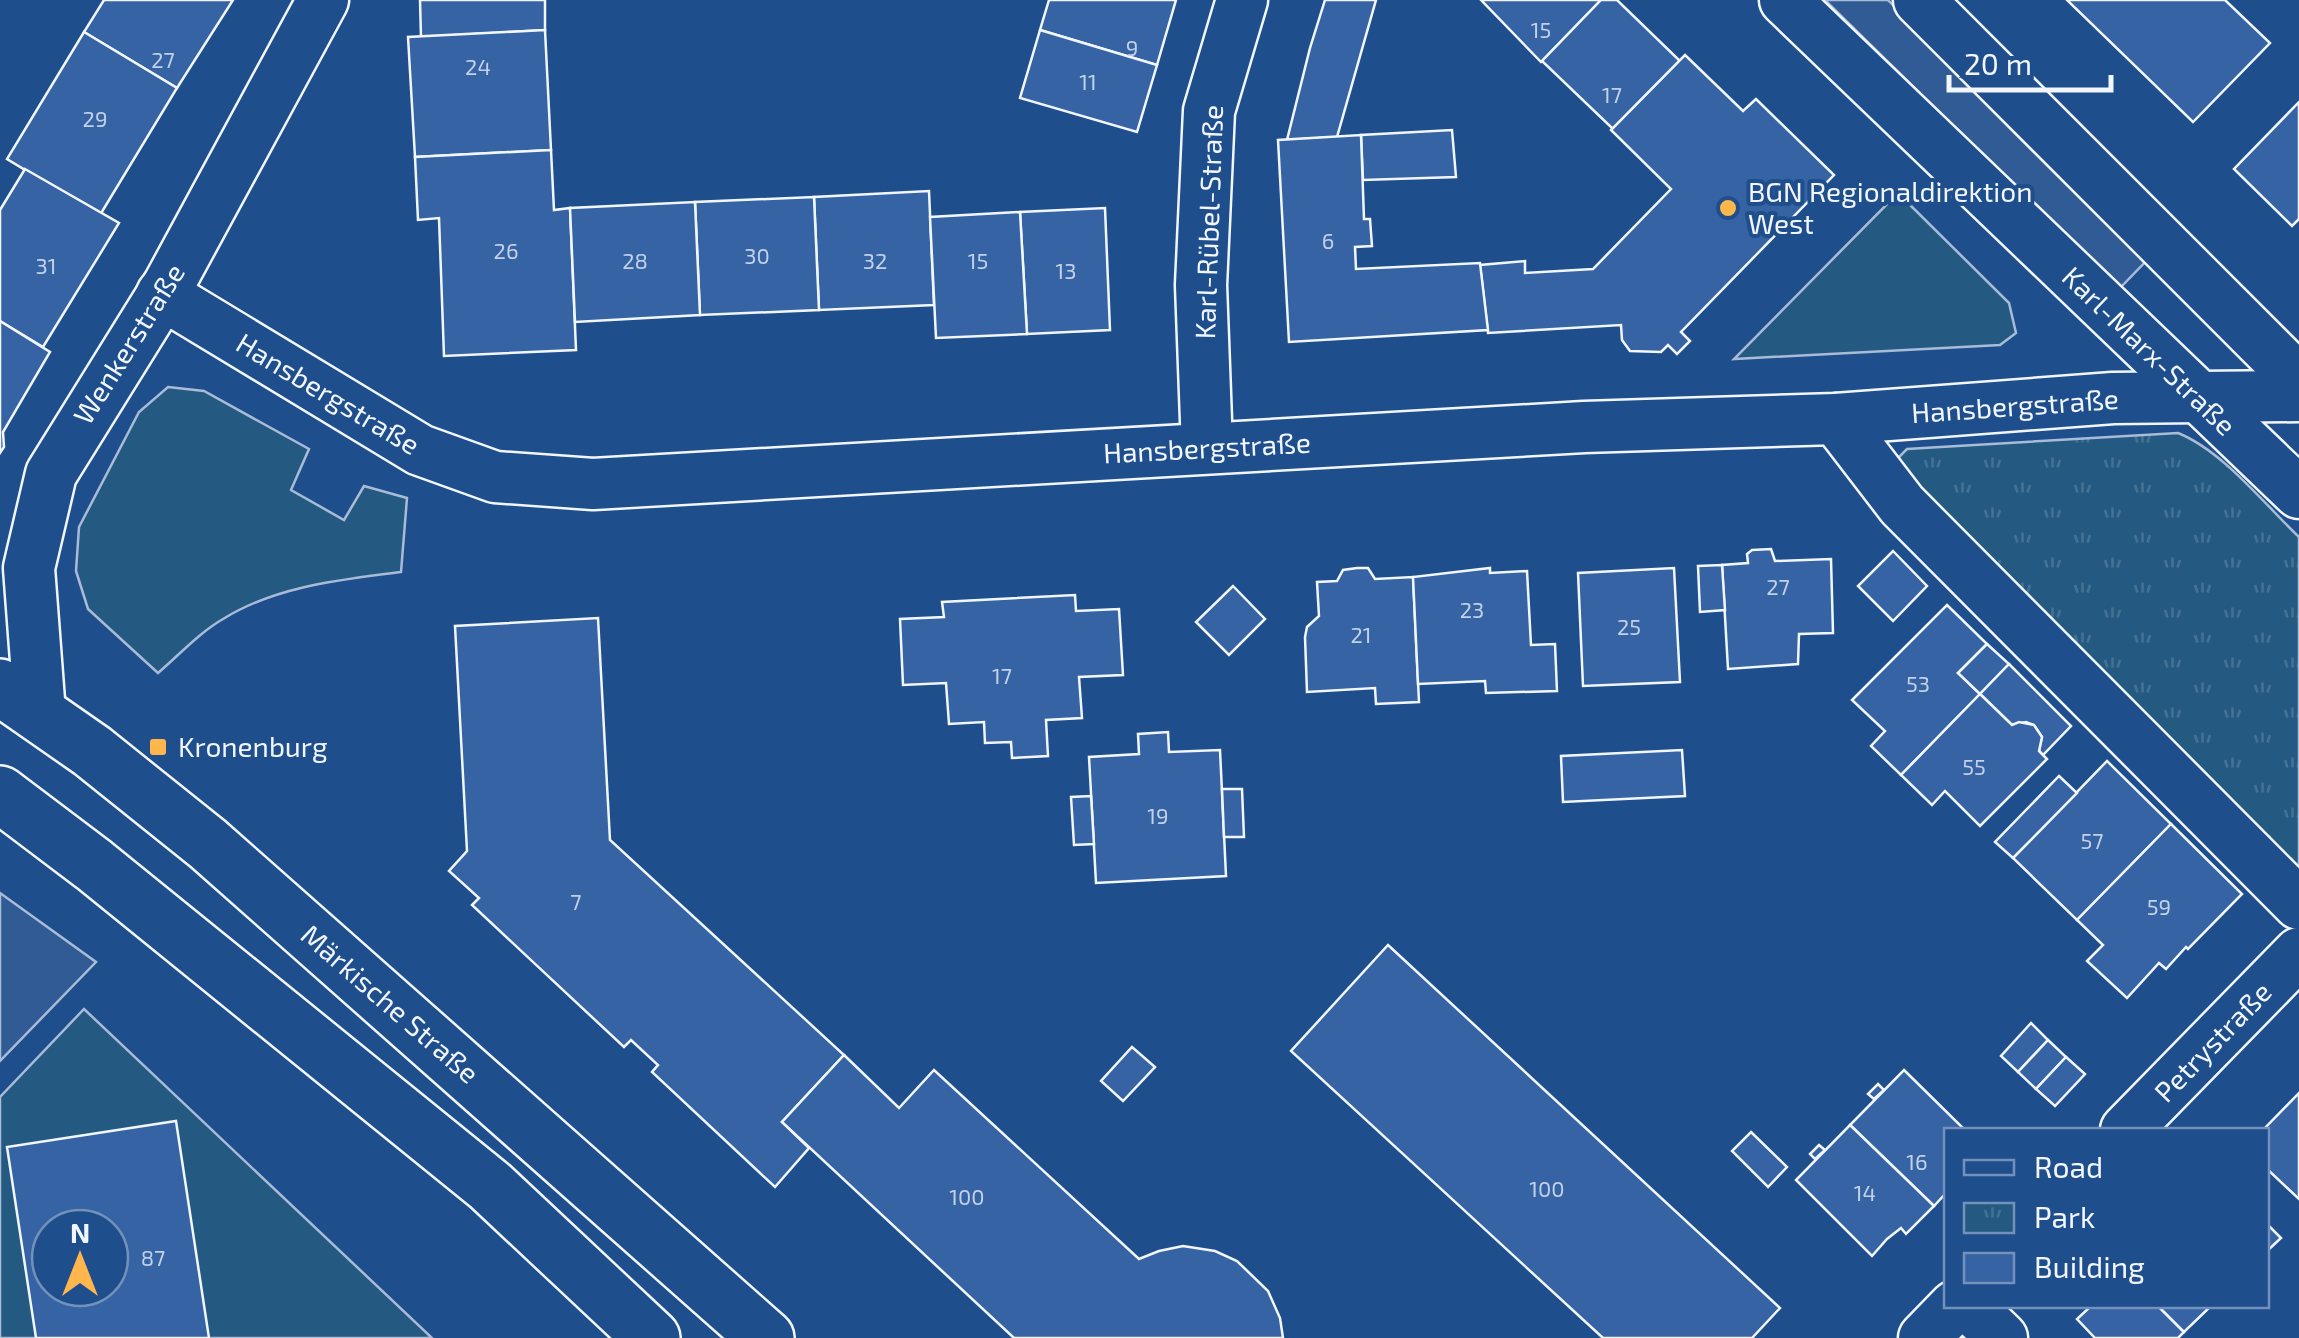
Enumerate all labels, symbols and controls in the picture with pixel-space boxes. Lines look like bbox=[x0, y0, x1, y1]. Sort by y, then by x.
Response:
house number: 15 bbox=[1531, 16, 1551, 42]
scale bar bbox=[1949, 30, 2112, 92]
house number: 9 bbox=[1126, 34, 1138, 60]
text: 20 m bbox=[1964, 45, 2032, 81]
house number: 27 bbox=[151, 46, 175, 72]
house number: 24 bbox=[465, 53, 491, 79]
house number: 11 bbox=[1079, 68, 1097, 94]
house number: 17 bbox=[1602, 81, 1622, 107]
street label: Karl-Rübel-Straße bbox=[1187, 104, 1229, 340]
house number: 29 bbox=[83, 105, 107, 131]
place label: BGN Regionaldirektion West bbox=[1748, 174, 2032, 240]
marker: BGN Regionaldirektion West bbox=[1717, 197, 1739, 219]
house number: 6 bbox=[1322, 227, 1334, 253]
house number: 26 bbox=[494, 237, 518, 263]
house number: 30 bbox=[744, 242, 770, 268]
house number: 28 bbox=[622, 247, 648, 273]
house number: 32 bbox=[863, 247, 887, 273]
house number: 15 bbox=[968, 247, 988, 273]
house number: 31 bbox=[36, 252, 57, 278]
street label: Wenkerstraße bbox=[65, 257, 191, 430]
house number: 13 bbox=[1056, 257, 1077, 283]
street label: Karl-Marx-Straße bbox=[2056, 259, 2243, 442]
street label: Hansbergstraße bbox=[231, 325, 426, 461]
street label: Hansbergstraße bbox=[1910, 381, 2120, 429]
street label: Hansbergstraße bbox=[1102, 425, 1312, 469]
house number: 27 bbox=[1766, 573, 1790, 599]
house number: 23 bbox=[1460, 596, 1484, 622]
house number: 25 bbox=[1617, 613, 1641, 639]
house number: 21 bbox=[1350, 621, 1372, 647]
house number: 17 bbox=[992, 662, 1012, 688]
house number: 53 bbox=[1906, 670, 1930, 696]
place label: Kronenburg bbox=[178, 729, 328, 763]
marker: Kronenburg bbox=[147, 736, 169, 758]
house number: 55 bbox=[1962, 753, 1986, 779]
house number: 19 bbox=[1147, 802, 1169, 828]
house number: 57 bbox=[2080, 827, 2104, 853]
house number: 7 bbox=[570, 888, 582, 914]
house number: 59 bbox=[2147, 893, 2171, 919]
street label: Märkische Straße bbox=[295, 917, 487, 1090]
street label: Petrystraße bbox=[2147, 974, 2278, 1108]
legend bbox=[1944, 1128, 2269, 1308]
house number: 16 bbox=[1906, 1148, 1928, 1174]
text: Road bbox=[2034, 1148, 2103, 1184]
house number: 100 bbox=[1529, 1175, 1565, 1201]
house number: 14 bbox=[1854, 1179, 1876, 1205]
house number: 100 bbox=[949, 1183, 985, 1209]
text: Park bbox=[2034, 1198, 2095, 1234]
north arrow bbox=[30, 1208, 130, 1308]
text: N bbox=[70, 1215, 90, 1249]
house number: 87 bbox=[141, 1244, 165, 1270]
text: Building bbox=[2034, 1248, 2145, 1284]

